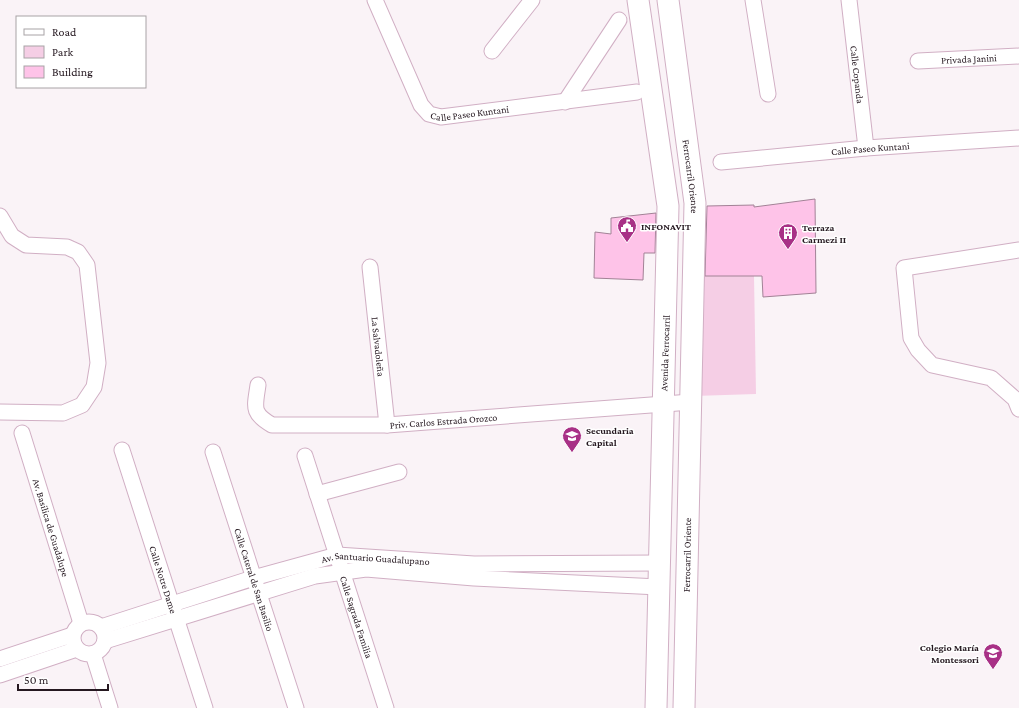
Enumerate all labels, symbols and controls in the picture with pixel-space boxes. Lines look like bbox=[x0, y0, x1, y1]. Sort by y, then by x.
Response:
legend bbox=[16, 16, 146, 88]
text: Road bbox=[52, 25, 77, 39]
text: Park bbox=[52, 45, 74, 59]
street label: Calle Copanda bbox=[849, 45, 866, 104]
street label: Privada Janini bbox=[941, 52, 997, 65]
text: Building bbox=[52, 65, 93, 79]
street label: Calle Paseo Kuntani bbox=[429, 103, 510, 122]
street label: Ferrocarril Oriente bbox=[681, 139, 701, 214]
street label: Calle Paseo Kuntani bbox=[830, 140, 910, 157]
public building icon: INFONAVIT bbox=[616, 215, 638, 243]
place label: INFONAVIT bbox=[641, 221, 691, 232]
building icon: Terraza Carmezi II bbox=[777, 222, 799, 250]
place label: Terraza Carmezi II bbox=[802, 222, 847, 245]
street label: Avenida Ferrocarril bbox=[658, 314, 672, 391]
street label: La Salvadoleña bbox=[370, 316, 387, 377]
street label: Priv. Carlos Estrada Orozco bbox=[389, 411, 498, 430]
school or university icon: Secundaria Capital bbox=[561, 425, 583, 453]
place label: Secundaria Capital bbox=[586, 425, 634, 448]
street label: Av. Basilica de Guadalupe bbox=[31, 477, 72, 578]
street label: Ferrocarril Oriente bbox=[681, 517, 693, 592]
street label: Calle Cateral de San Basilio bbox=[232, 527, 276, 632]
street label: Calle Notre Dame bbox=[148, 544, 180, 615]
street label: Av. Santuario Guadalupano bbox=[320, 549, 430, 567]
street label: Calle Sagrada Familia bbox=[338, 574, 375, 660]
place label: Colegio María Montessori bbox=[920, 642, 979, 665]
school or university icon: Colegio María Montessori bbox=[982, 642, 1004, 670]
scale bar bbox=[18, 666, 108, 692]
text: 50 m bbox=[24, 673, 49, 687]

